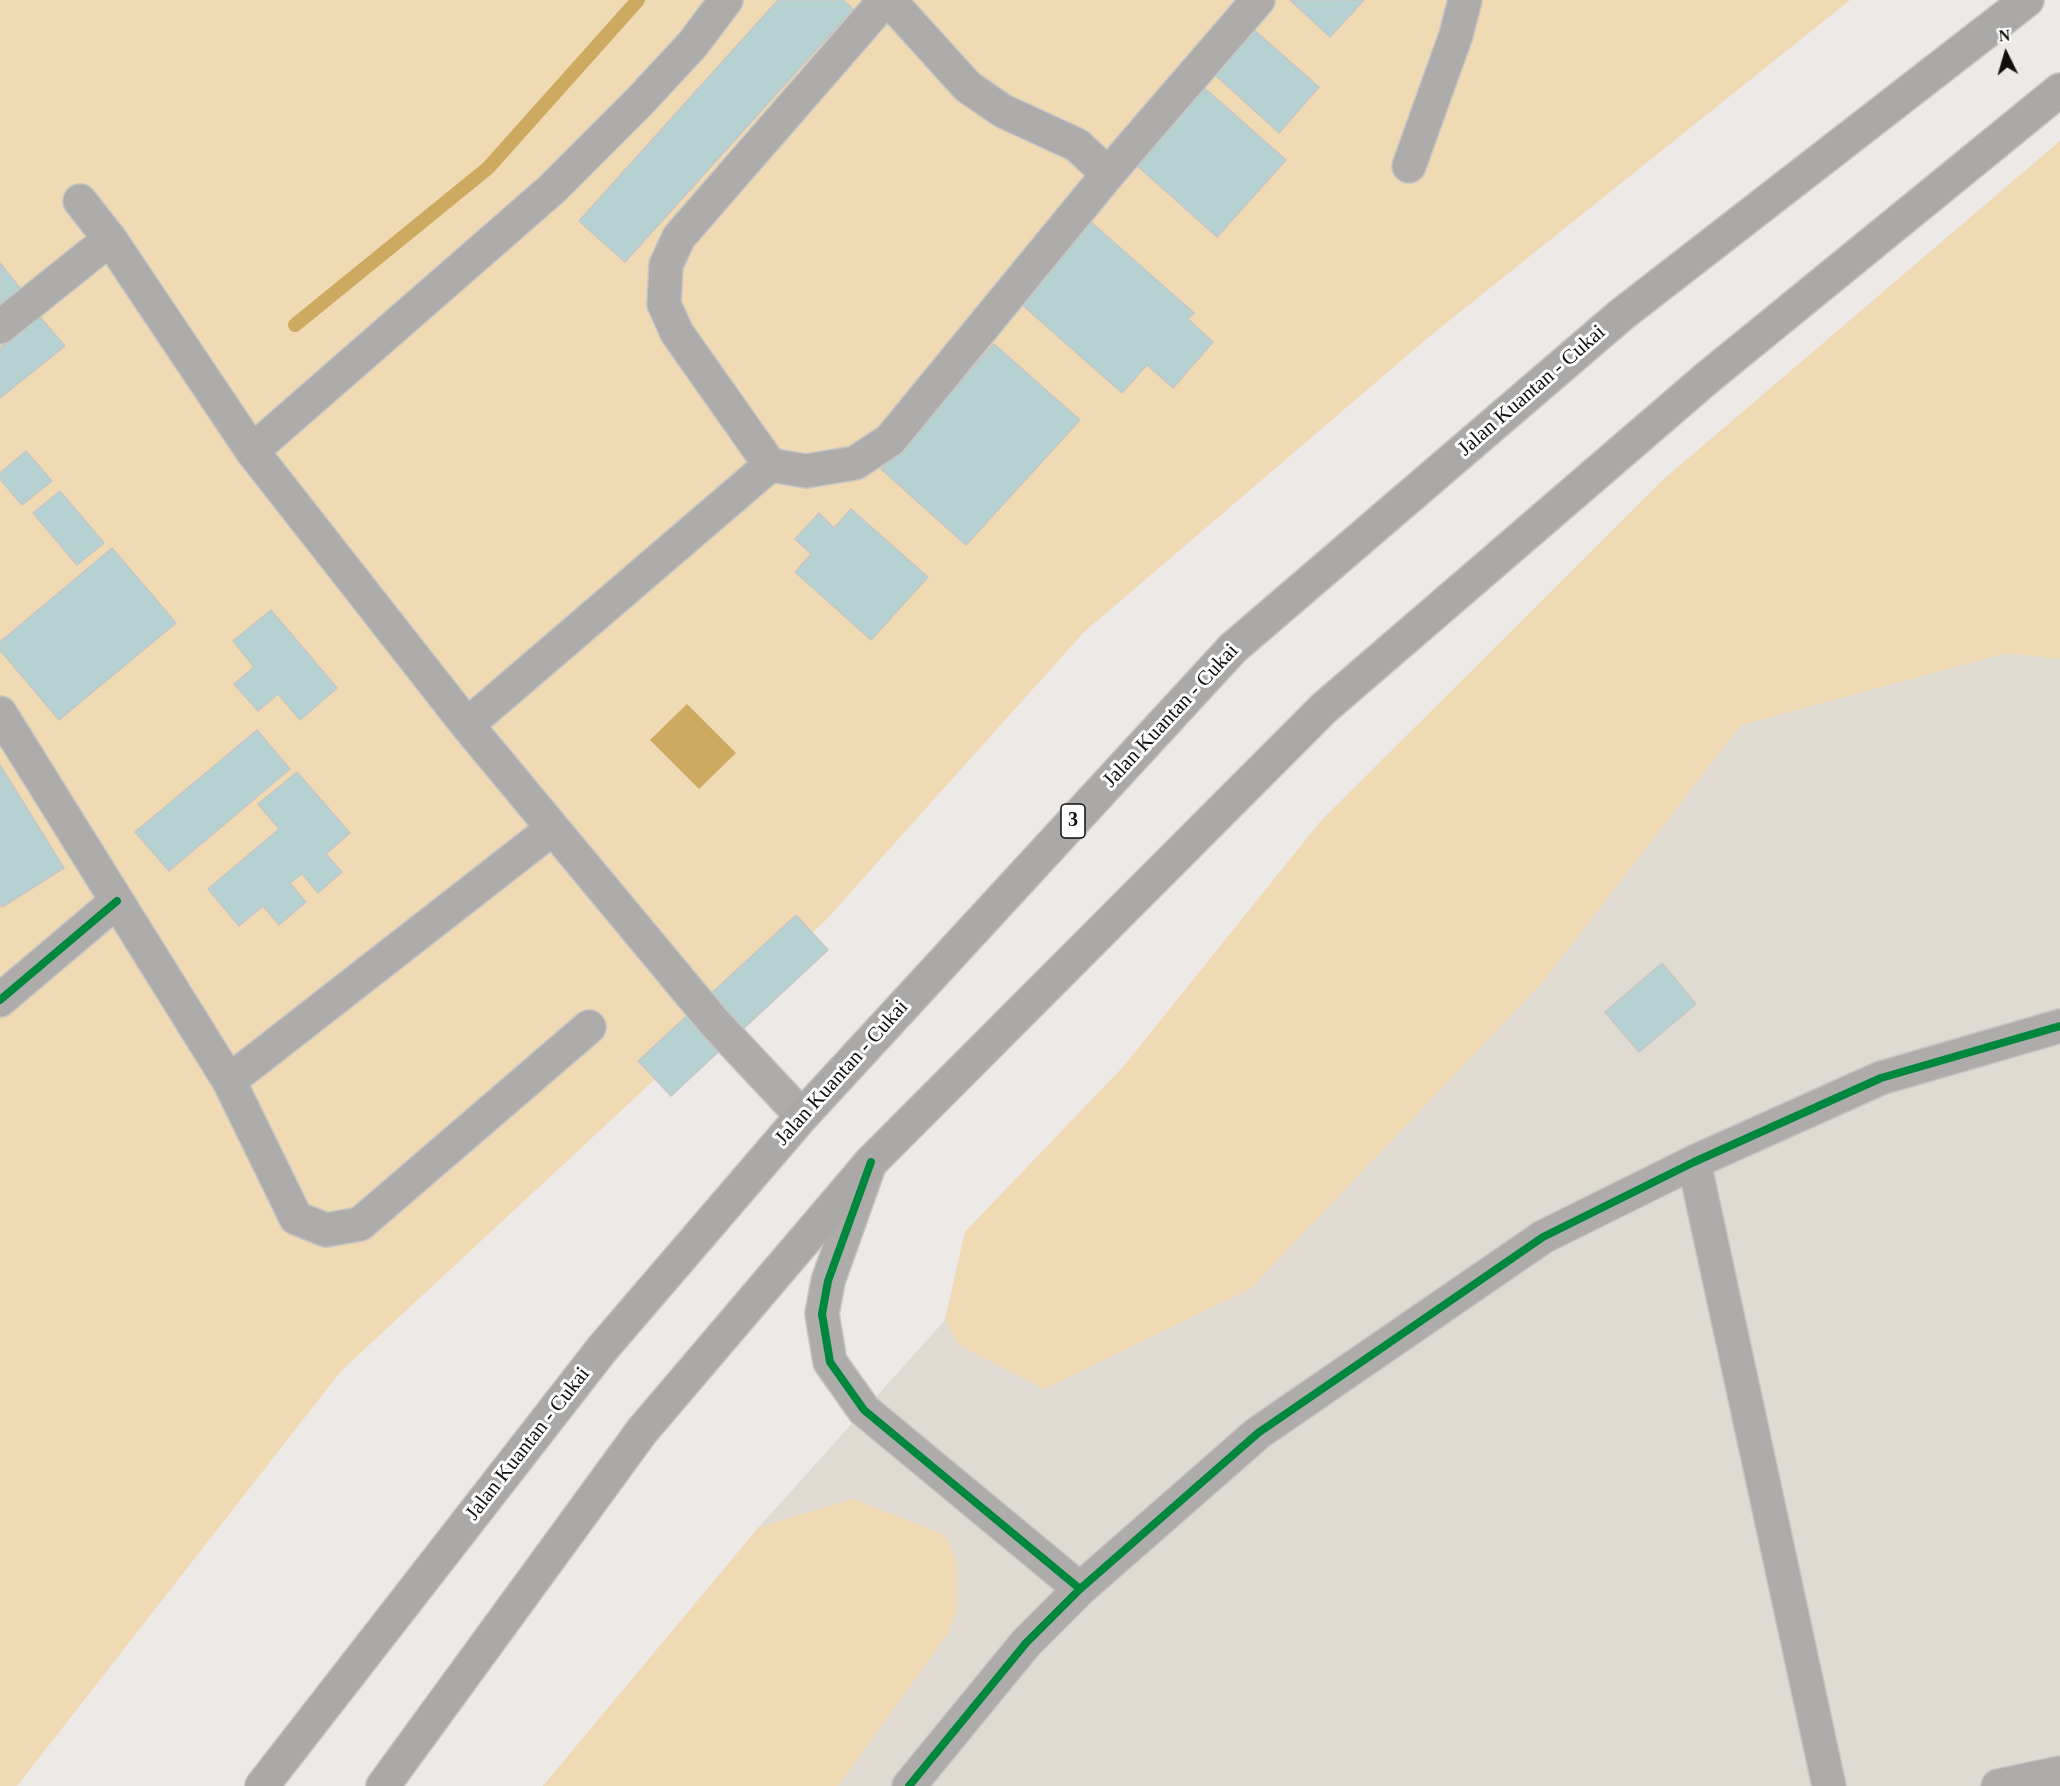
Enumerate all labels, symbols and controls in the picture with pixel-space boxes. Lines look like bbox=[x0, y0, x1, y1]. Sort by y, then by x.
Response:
north arrow bbox=[1976, 24, 2036, 84]
text: N bbox=[1998, 27, 2011, 45]
street label: Jalan Kuantan - Cukai bbox=[1453, 320, 1611, 462]
street label: Jalan Kuantan - Cukai bbox=[1098, 639, 1244, 793]
road number: 3 bbox=[1061, 804, 1085, 838]
street label: Jalan Kuantan - Cukai bbox=[770, 995, 914, 1151]
street label: Jalan Kuantan - Cukai bbox=[460, 1362, 596, 1526]

